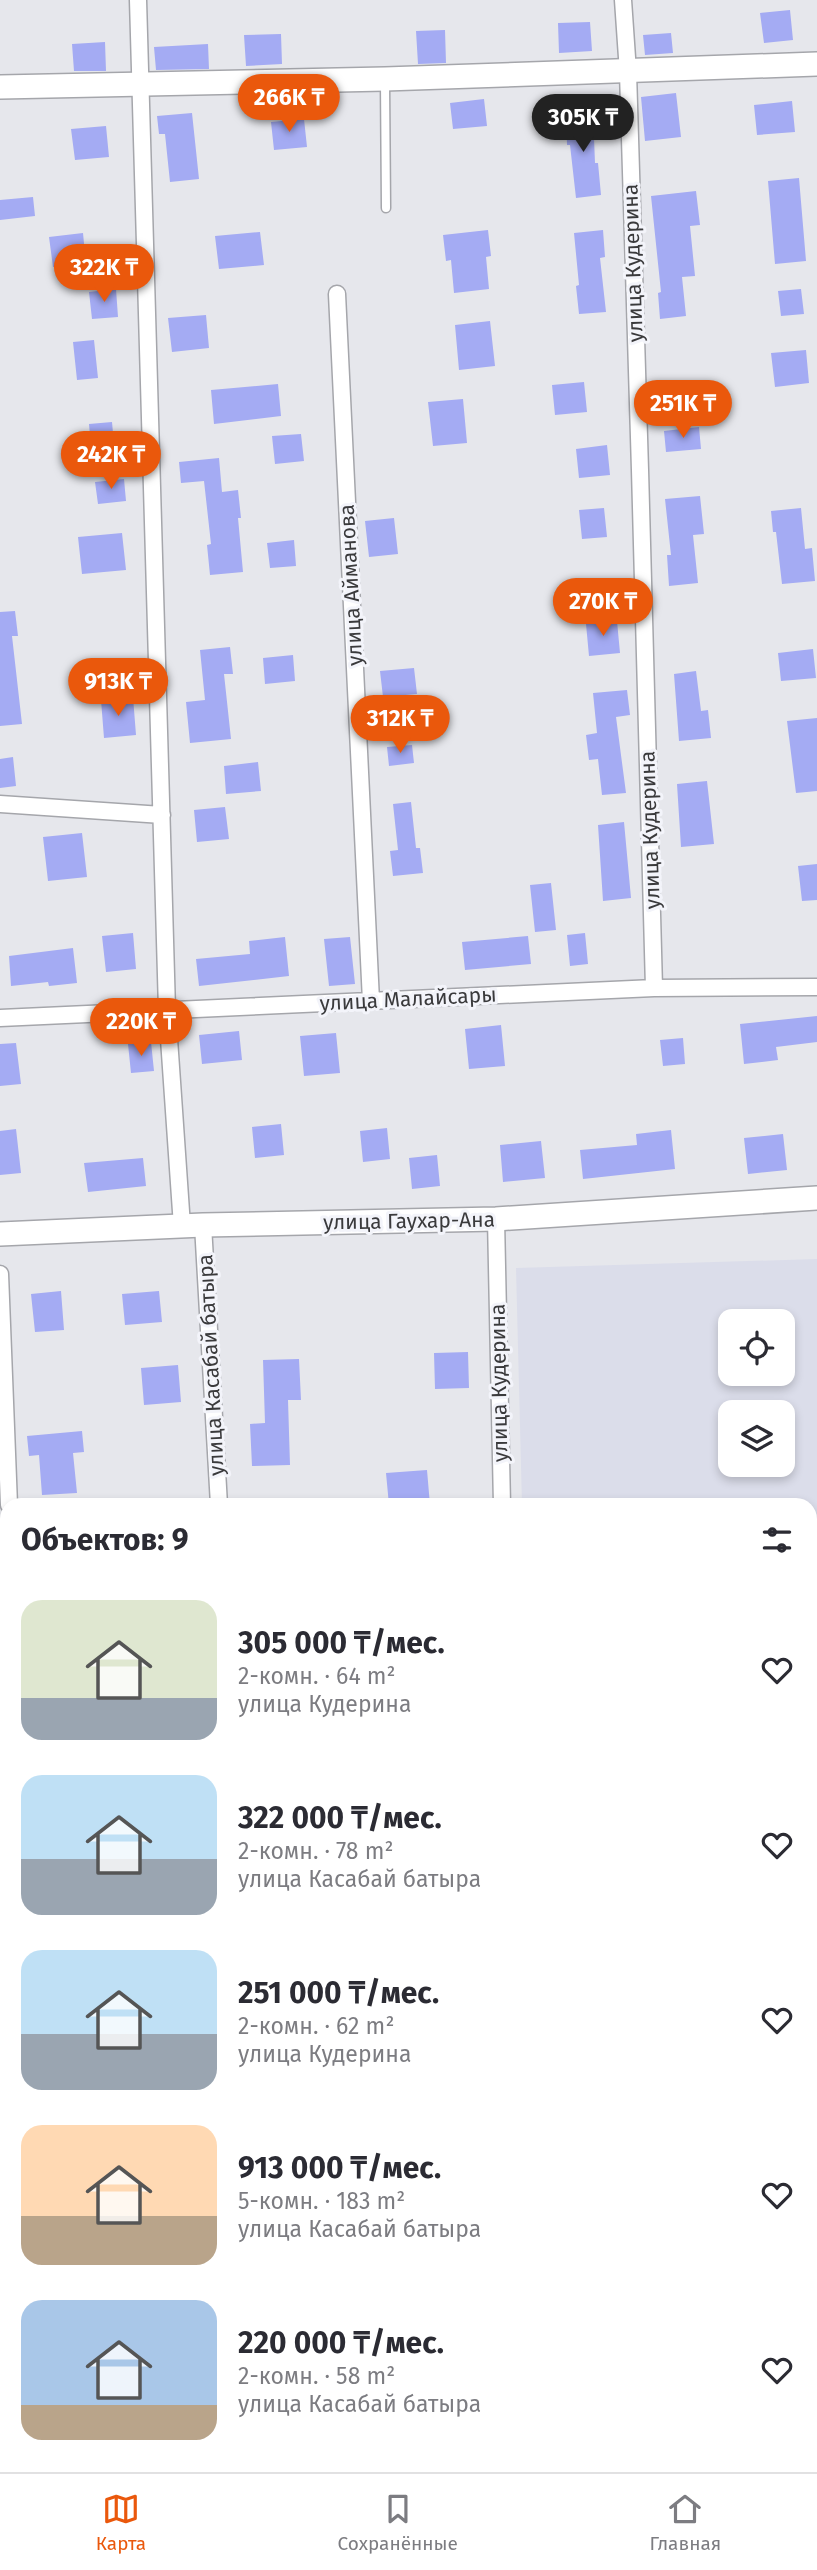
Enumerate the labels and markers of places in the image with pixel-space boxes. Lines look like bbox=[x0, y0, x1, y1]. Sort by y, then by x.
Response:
pin: 266K ₸ bbox=[232, 74, 346, 134]
pin: 305K ₸ bbox=[526, 94, 640, 154]
pin: 322K ₸ bbox=[47, 244, 161, 304]
pin: 251K ₸ bbox=[626, 380, 740, 440]
pin: 242K ₸ bbox=[54, 432, 168, 491]
pin: 270K ₸ bbox=[546, 578, 660, 638]
pin: 913K ₸ bbox=[61, 658, 175, 718]
pin: 312K ₸ bbox=[343, 696, 457, 755]
pin: 220K ₸ bbox=[84, 998, 198, 1058]

